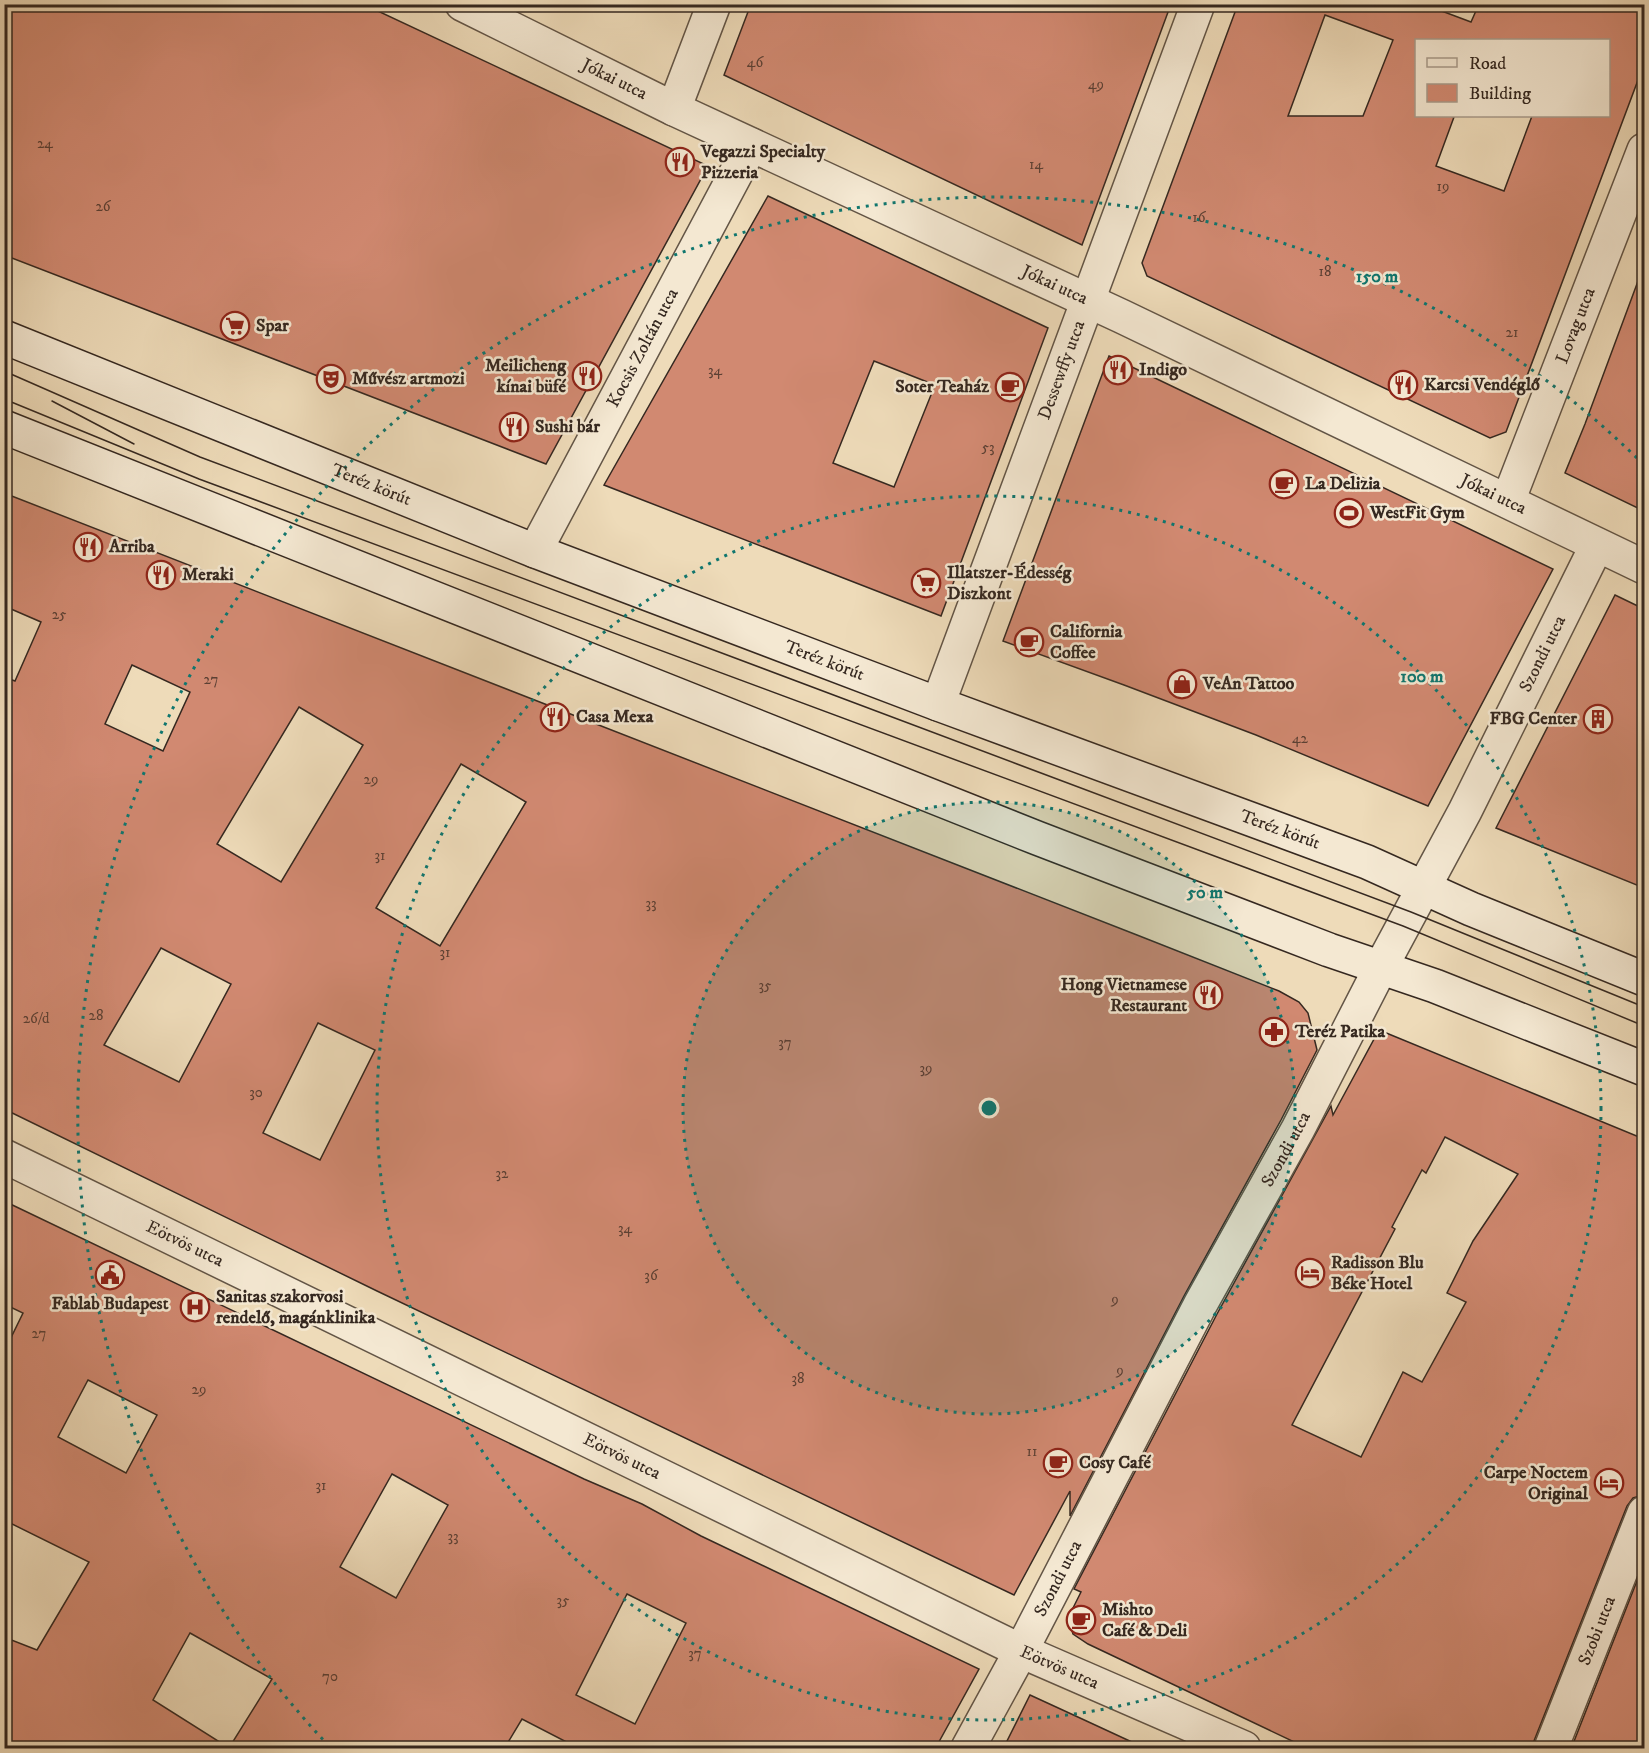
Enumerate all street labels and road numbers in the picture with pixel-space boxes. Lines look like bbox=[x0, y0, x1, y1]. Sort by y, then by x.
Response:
street label: Jókai utca bbox=[576, 53, 651, 105]
street label: Jókai utca bbox=[1016, 260, 1092, 310]
street label: Kocsis Zoltán utca bbox=[602, 284, 684, 411]
street label: Lovag utca bbox=[1551, 284, 1601, 367]
street label: Dessewffy utca bbox=[1034, 317, 1091, 423]
street label: Teréz körút bbox=[328, 459, 414, 511]
street label: Jókai utca bbox=[1455, 469, 1530, 520]
street label: Szondi utca bbox=[1515, 612, 1571, 696]
street label: Teréz körút bbox=[781, 636, 868, 686]
street label: Teréz körút bbox=[1237, 805, 1323, 855]
street label: Szondi utca bbox=[1257, 1108, 1316, 1191]
street label: Eötvös utca bbox=[142, 1216, 227, 1272]
street label: Eötvös utca bbox=[579, 1428, 664, 1485]
street label: Szondi utca bbox=[1030, 1537, 1087, 1620]
street label: Szobi utca bbox=[1574, 1593, 1621, 1669]
street label: Eötvös utca bbox=[1017, 1641, 1103, 1695]

